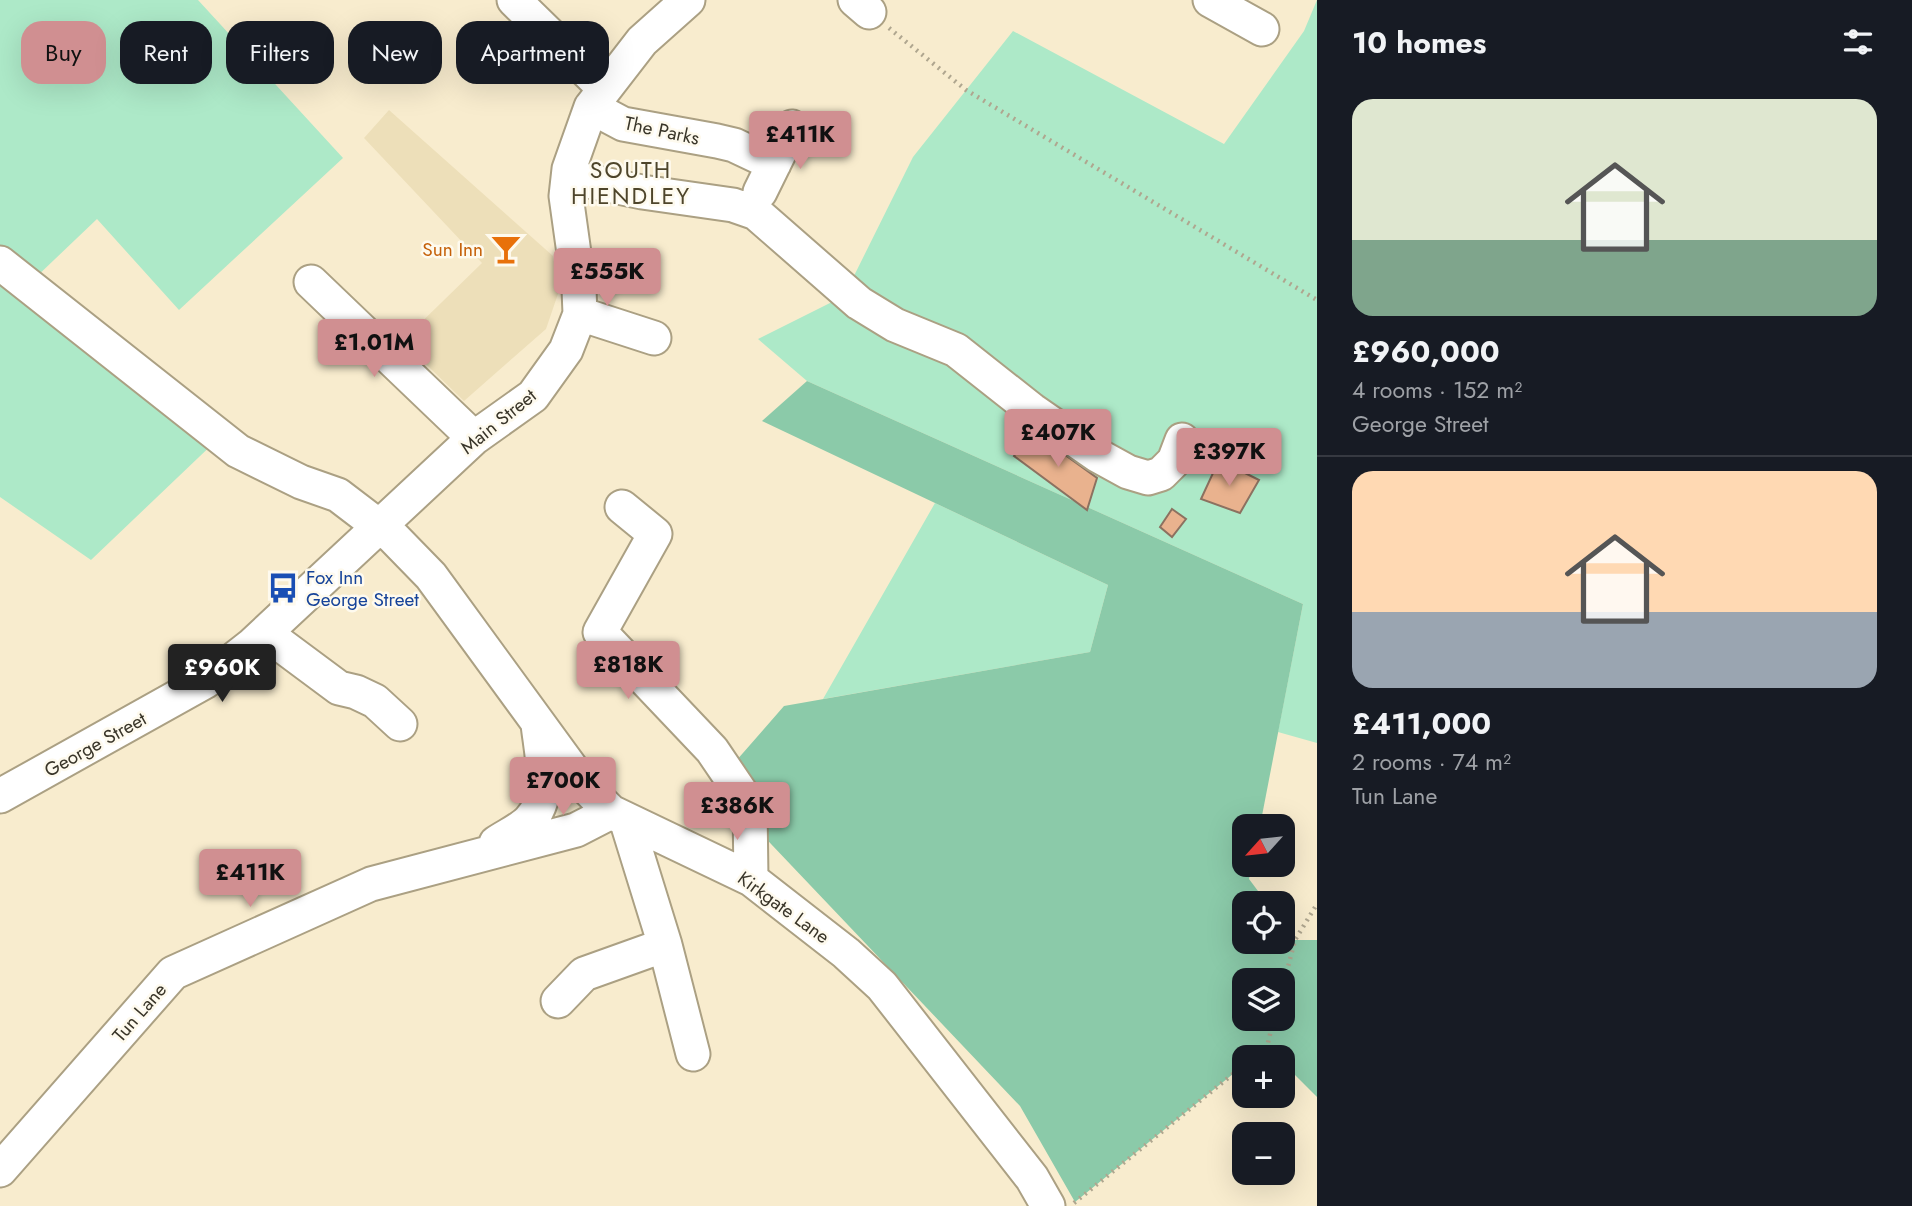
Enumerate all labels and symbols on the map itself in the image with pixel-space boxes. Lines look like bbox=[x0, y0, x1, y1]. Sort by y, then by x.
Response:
street label: The Parks bbox=[622, 109, 702, 152]
pin: £411K bbox=[751, 111, 849, 171]
district label: SOUTH HIENDLEY bbox=[571, 153, 691, 213]
bar icon: Sun Inn bbox=[489, 232, 523, 266]
place label: Sun Inn bbox=[422, 236, 483, 263]
pin: £555K bbox=[558, 248, 656, 308]
pin: £1.01M bbox=[317, 320, 431, 379]
street label: Main Street bbox=[455, 382, 542, 460]
pin: £407K bbox=[1009, 410, 1107, 469]
pin: £397K bbox=[1180, 428, 1278, 488]
place label: Fox Inn George Street bbox=[306, 564, 419, 613]
bus stop icon: Fox Inn George Street bbox=[266, 571, 300, 605]
pin: £818K bbox=[579, 642, 677, 701]
pin: £960K bbox=[173, 644, 271, 704]
street label: George Street bbox=[39, 705, 151, 784]
pin: £700K bbox=[514, 758, 612, 817]
pin: £386K bbox=[688, 782, 786, 842]
north arrow bbox=[1232, 814, 1295, 877]
pin: £411K bbox=[201, 850, 299, 909]
street label: Kirkgate Lane bbox=[732, 865, 835, 950]
street label: Tun Lane bbox=[106, 977, 173, 1048]

